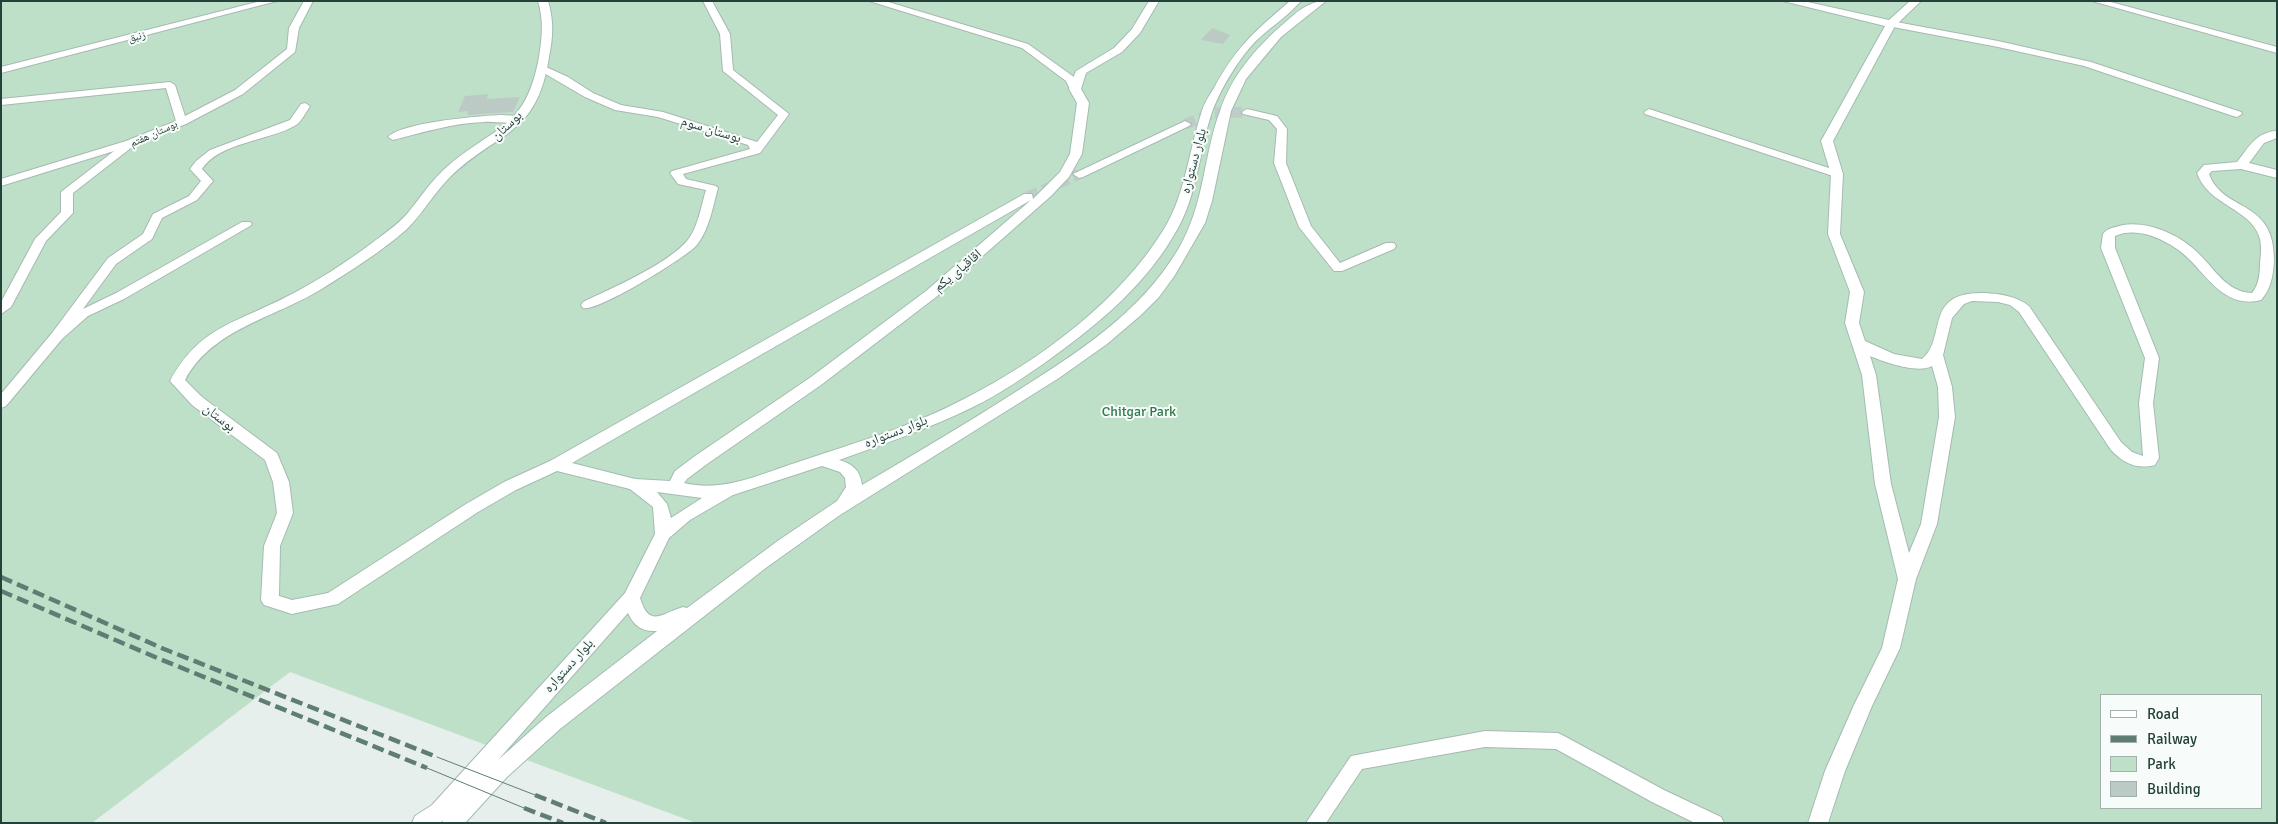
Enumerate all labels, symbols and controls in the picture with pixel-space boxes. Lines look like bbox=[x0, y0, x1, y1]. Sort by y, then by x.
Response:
street label: زنبق bbox=[127, 28, 147, 46]
street label: بوستان bbox=[488, 107, 526, 145]
street label: بوستان سوم bbox=[679, 113, 743, 147]
street label: بوستان هفتم bbox=[128, 118, 180, 150]
street label: بلوار دستواره bbox=[1177, 127, 1211, 195]
street label: اقاقیای یکم bbox=[931, 246, 985, 296]
street label: بوستان bbox=[199, 400, 239, 436]
park label: Chitgar Park bbox=[1102, 404, 1176, 420]
street label: بلوار دستواره bbox=[862, 412, 930, 452]
street label: بلوار دستواره bbox=[540, 636, 598, 696]
legend bbox=[2100, 694, 2263, 809]
text: Road bbox=[2147, 705, 2179, 723]
text: Railway bbox=[2147, 730, 2197, 748]
text: Park bbox=[2147, 755, 2176, 773]
text: Building bbox=[2147, 780, 2201, 798]

